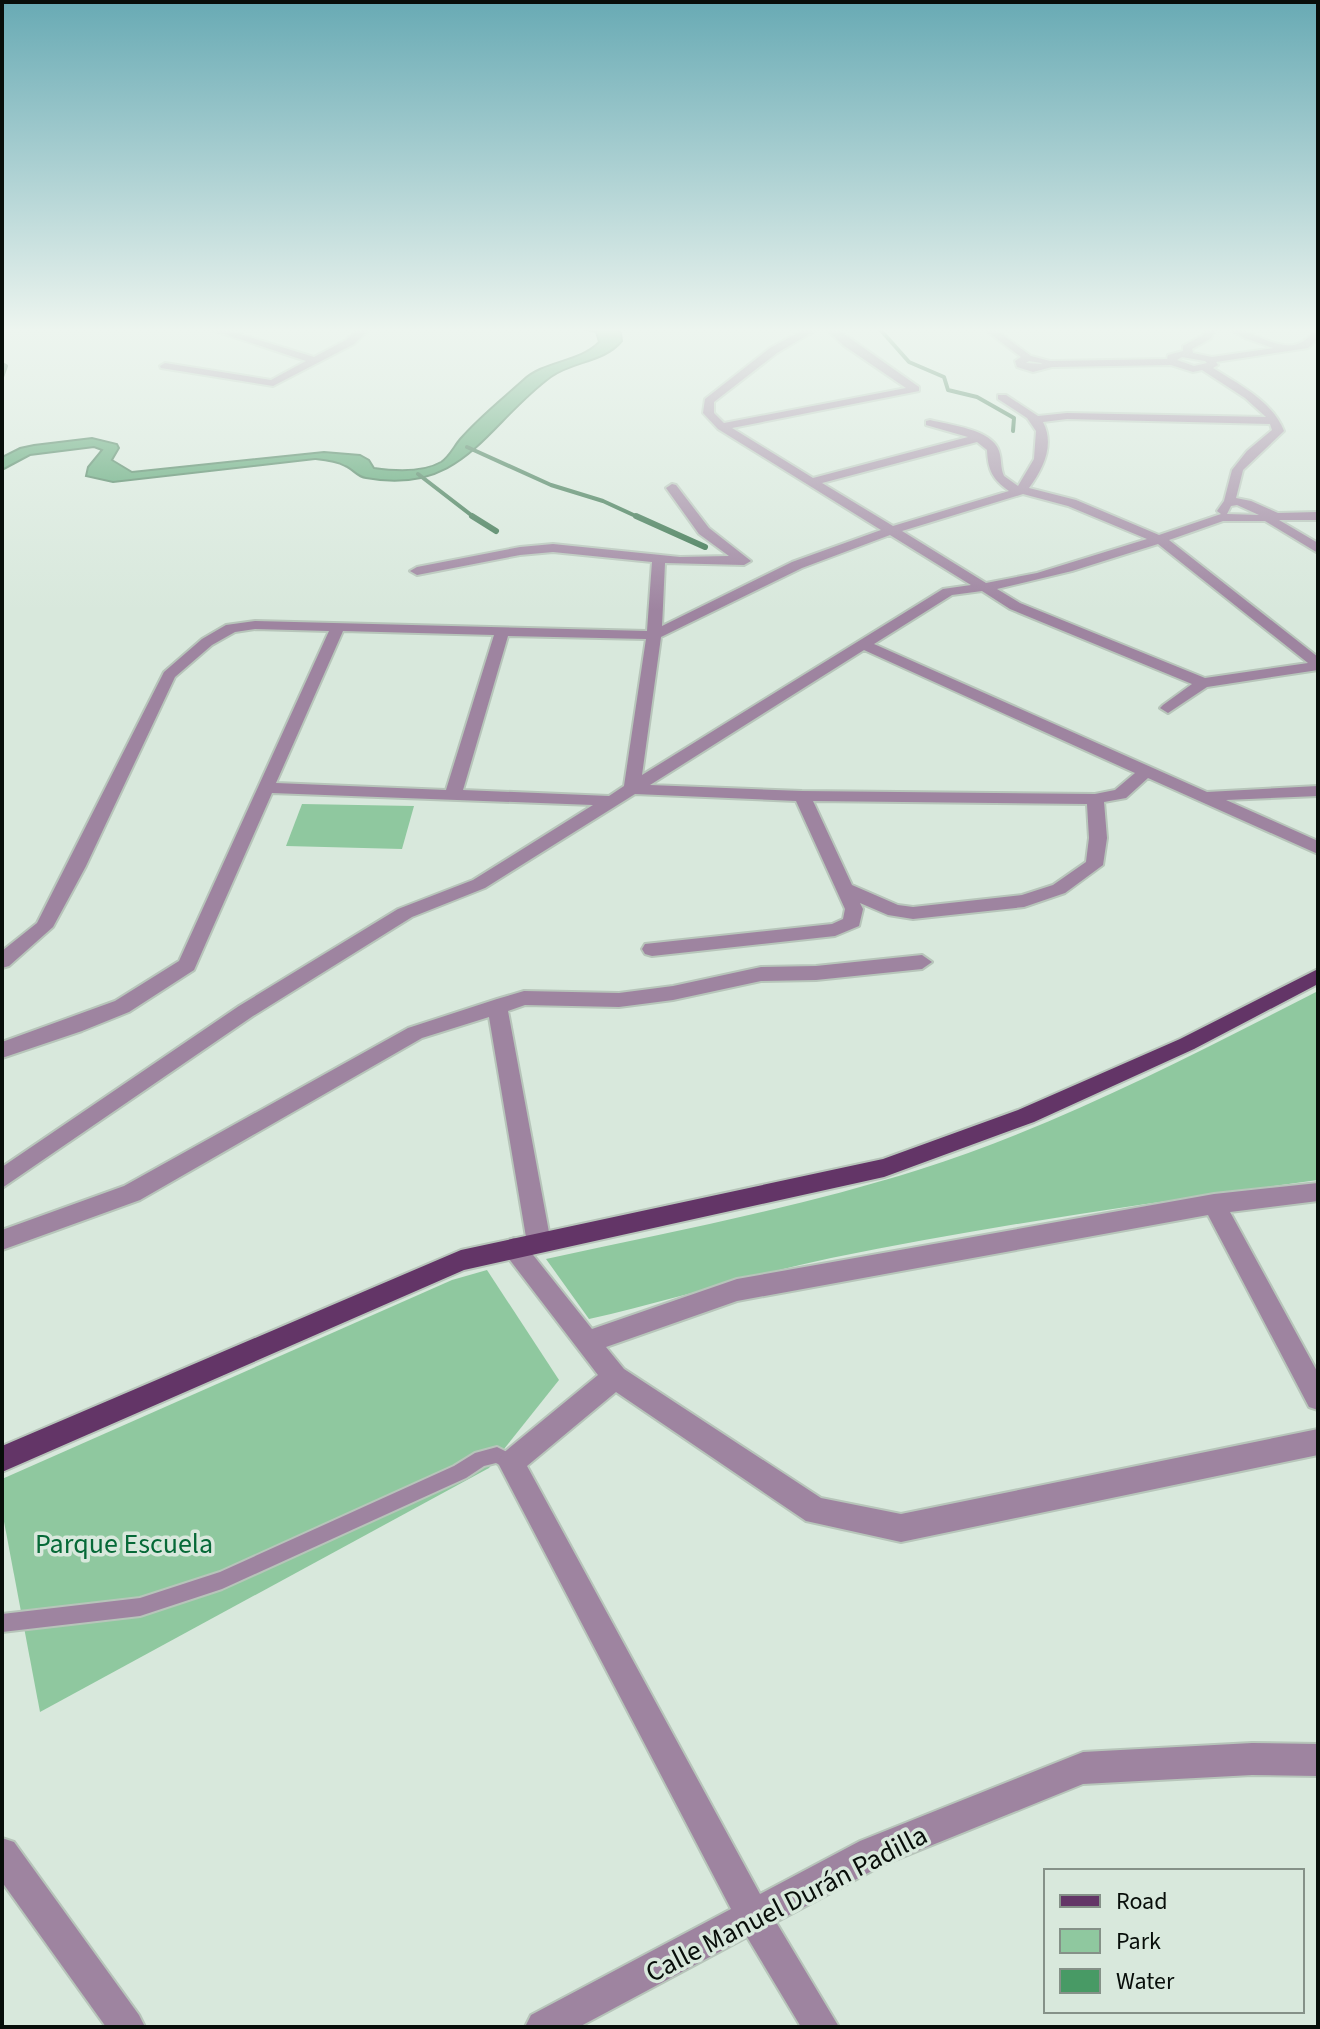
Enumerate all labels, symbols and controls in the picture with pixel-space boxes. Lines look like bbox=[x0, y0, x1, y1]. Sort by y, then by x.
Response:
park label: Parque Escuela bbox=[35, 1524, 213, 1564]
street label: Calle Manuel Durán Padilla bbox=[639, 1815, 934, 1992]
legend bbox=[1044, 1869, 1304, 2013]
text: Road bbox=[1116, 1884, 1168, 1919]
text: Park bbox=[1116, 1924, 1161, 1959]
text: Water bbox=[1116, 1964, 1175, 1999]

